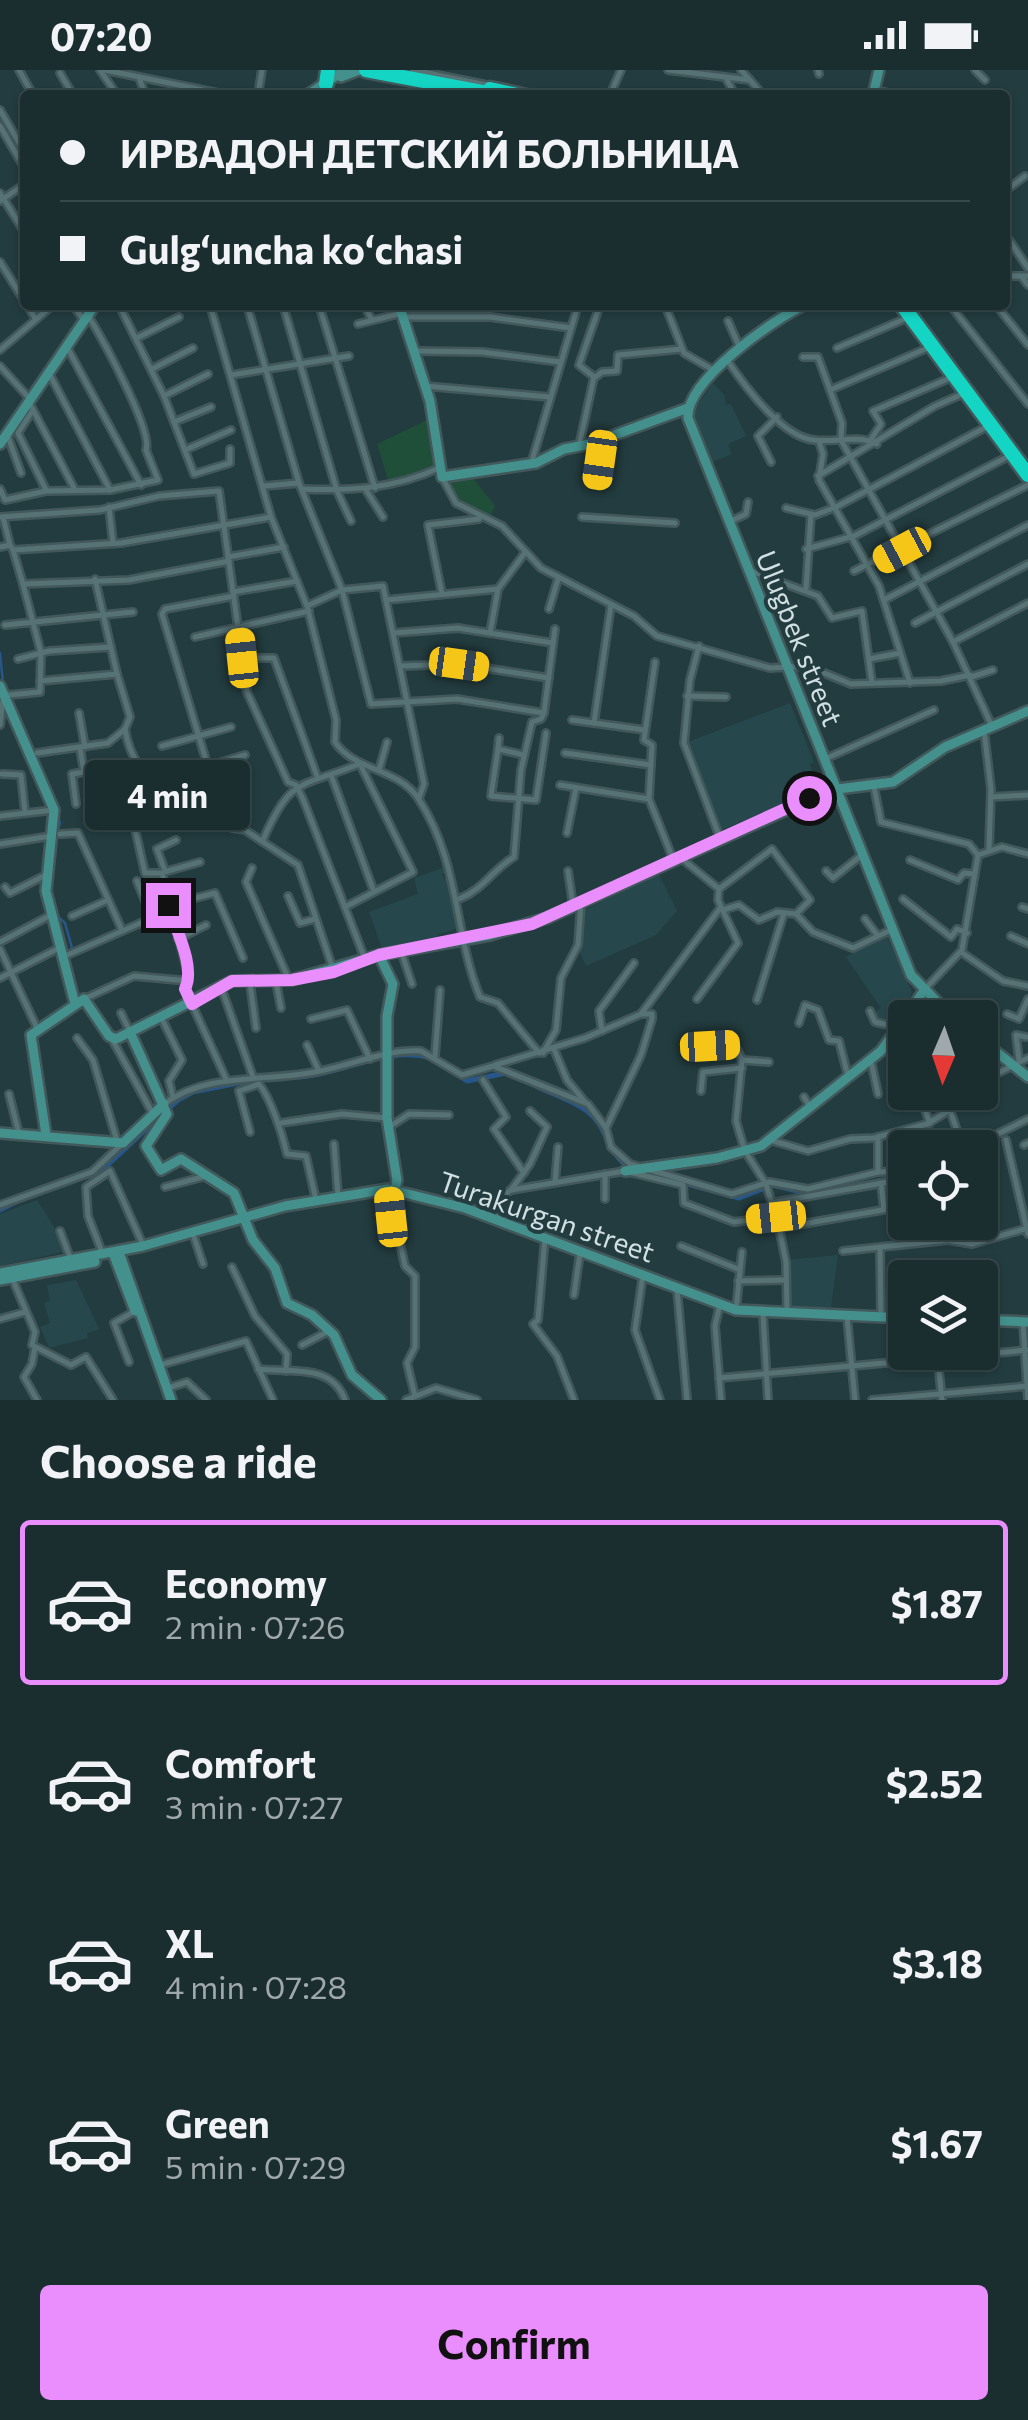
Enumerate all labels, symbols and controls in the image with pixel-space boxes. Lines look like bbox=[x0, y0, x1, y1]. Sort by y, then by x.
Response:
text: 07:20 bbox=[50, 12, 152, 59]
text: ИРВАДОН ДЕТСКИЙ БОЛЬНИЦА bbox=[120, 129, 739, 176]
text: Gulgʻuncha koʻchasi bbox=[120, 225, 463, 272]
car bbox=[581, 428, 619, 492]
car bbox=[868, 523, 936, 577]
street label: Ulugbek street bbox=[749, 545, 851, 731]
car bbox=[224, 627, 260, 689]
car bbox=[427, 645, 491, 683]
callout: 4 min bbox=[86, 760, 250, 830]
text: 4 min bbox=[127, 775, 208, 815]
route start bbox=[787, 776, 832, 821]
route end bbox=[146, 883, 191, 928]
north arrow bbox=[888, 1000, 998, 1110]
map controls bbox=[888, 1000, 998, 1370]
car bbox=[679, 1029, 741, 1063]
button: locate bbox=[888, 1130, 998, 1240]
street label: Turakurgan street bbox=[435, 1163, 659, 1269]
car bbox=[373, 1186, 409, 1248]
car bbox=[745, 1199, 807, 1235]
button: layers bbox=[888, 1260, 998, 1370]
text: Choose a ride bbox=[40, 1432, 317, 1487]
icon: car bbox=[45, 1558, 135, 1648]
text: Economy bbox=[165, 1559, 327, 1606]
text: $1.87 bbox=[890, 1579, 983, 1626]
text: 2 min · 07:26 bbox=[165, 1606, 345, 1646]
icon: car bbox=[45, 1738, 135, 1828]
text: Comfort bbox=[165, 1739, 316, 1786]
text: $2.52 bbox=[886, 1759, 983, 1806]
text: 3 min · 07:27 bbox=[165, 1786, 343, 1826]
icon: car bbox=[45, 1918, 135, 2008]
text: XL bbox=[165, 1919, 214, 1966]
text: $3.18 bbox=[892, 1939, 983, 1986]
text: 4 min · 07:28 bbox=[165, 1966, 347, 2006]
icon: car bbox=[45, 2098, 135, 2188]
text: Green bbox=[165, 2099, 270, 2146]
text: $1.67 bbox=[890, 2119, 983, 2166]
text: 5 min · 07:29 bbox=[165, 2146, 346, 2186]
button: Confirm bbox=[40, 2285, 988, 2400]

